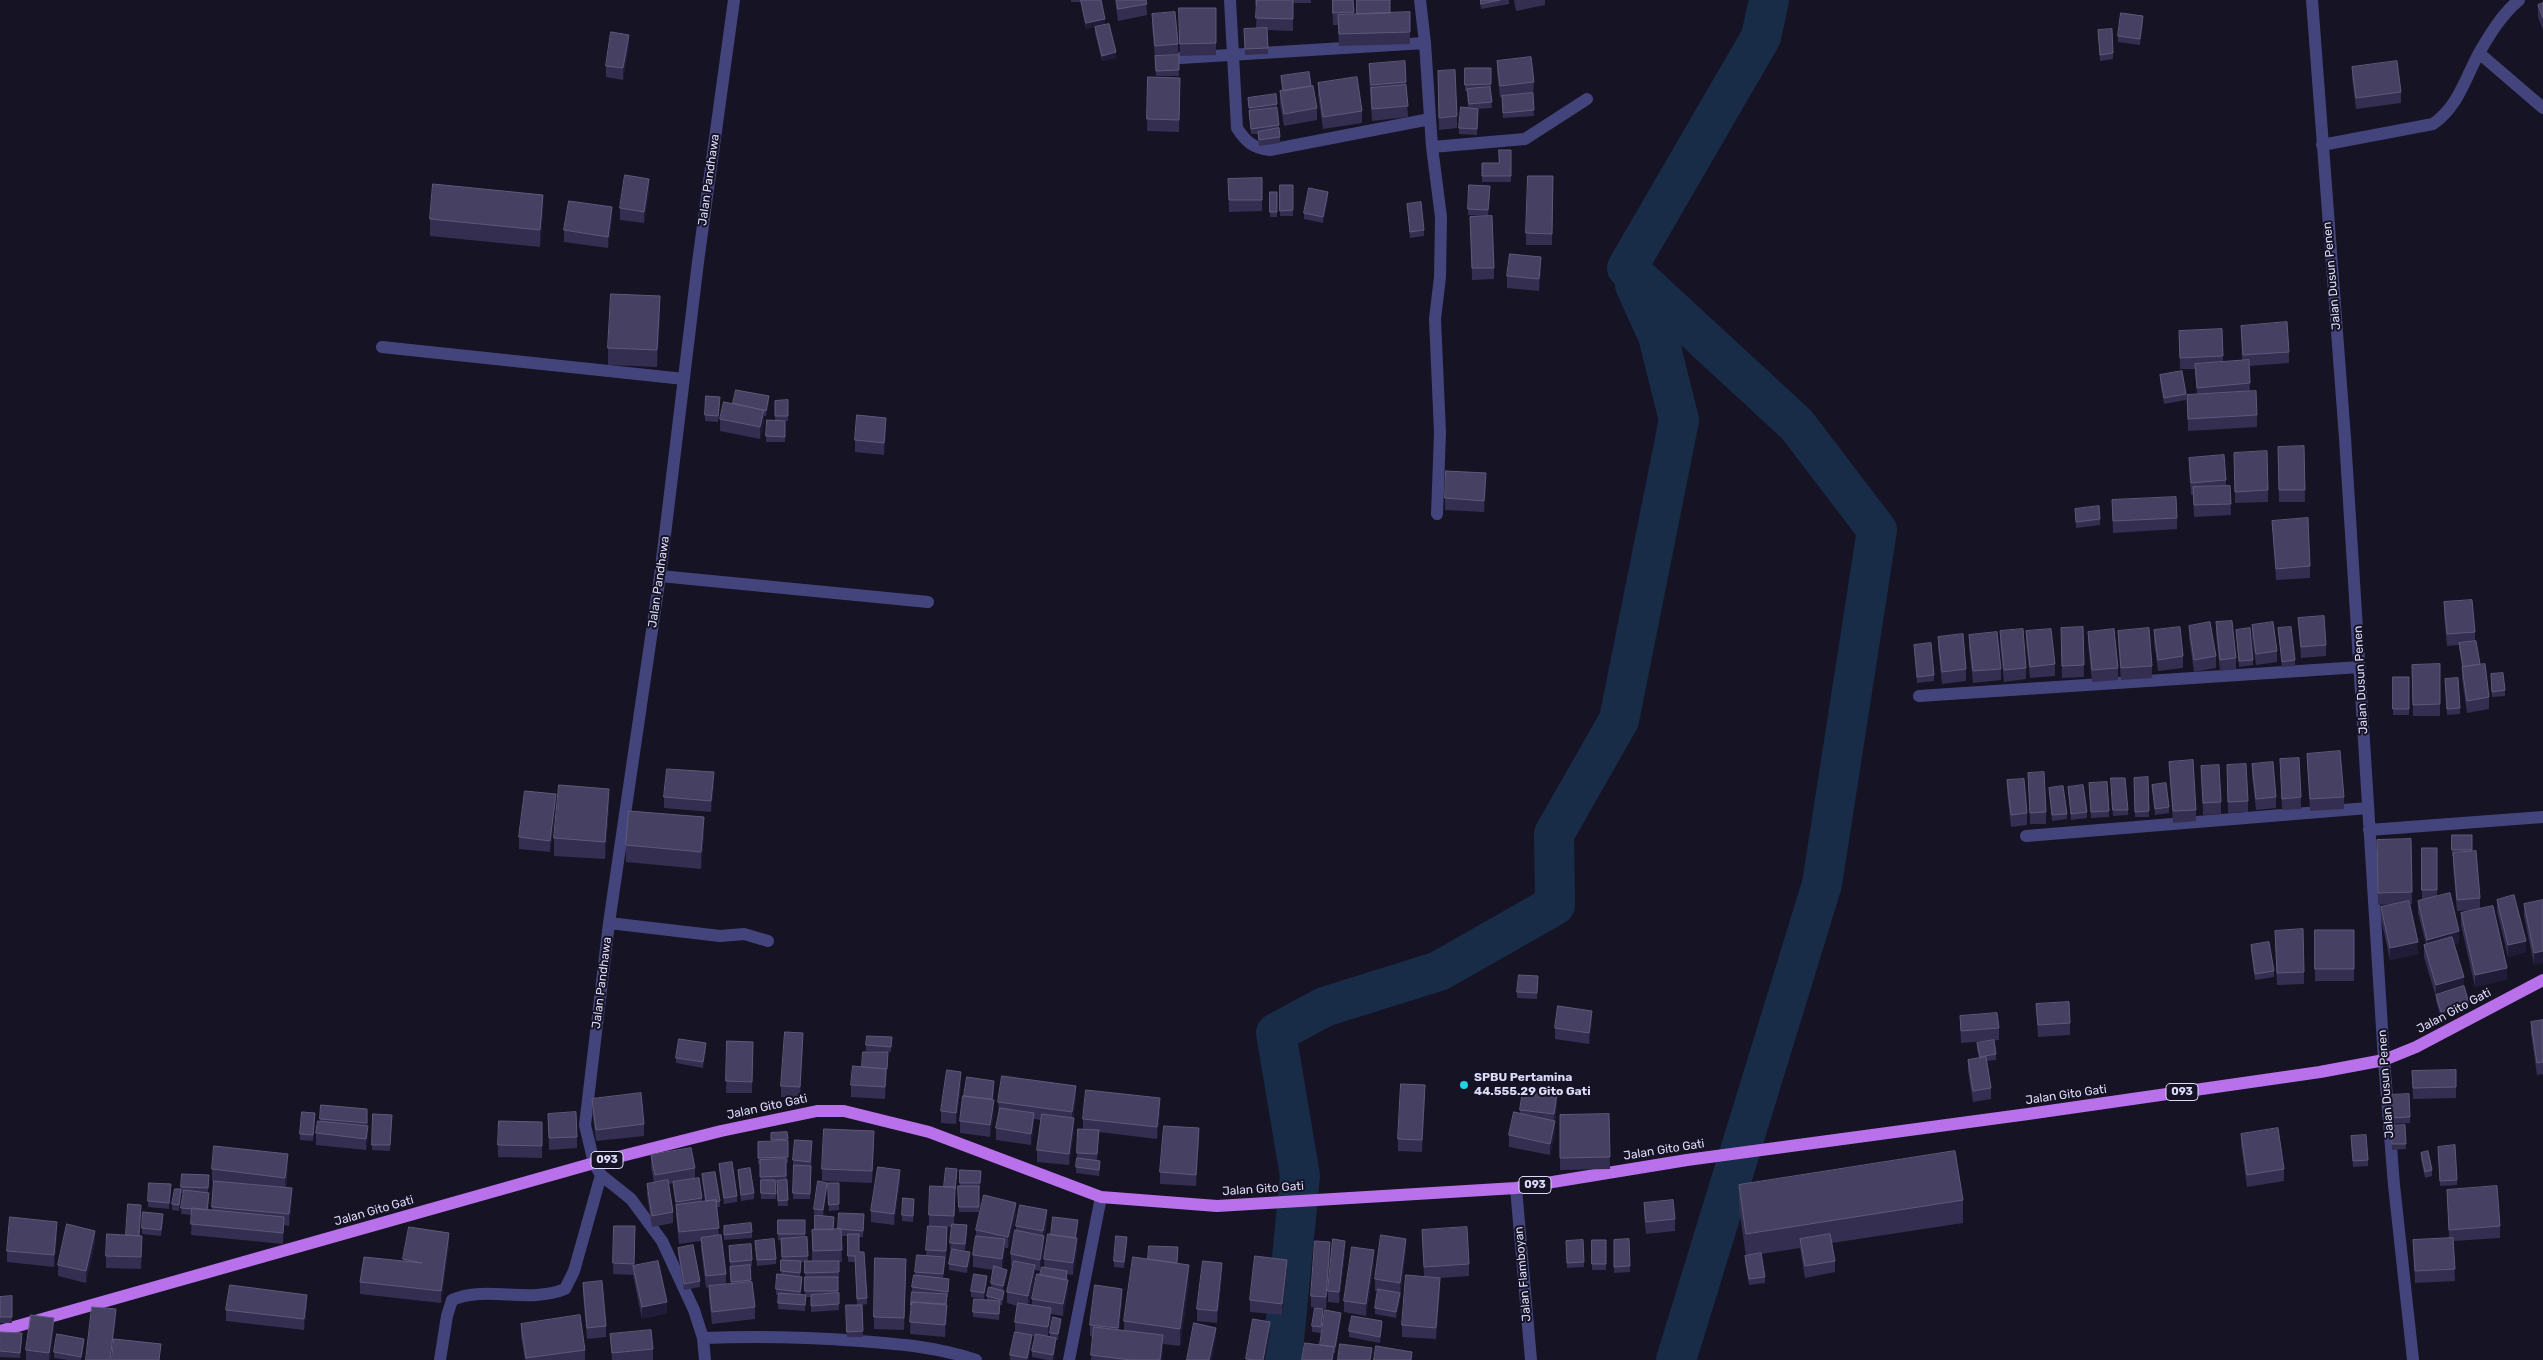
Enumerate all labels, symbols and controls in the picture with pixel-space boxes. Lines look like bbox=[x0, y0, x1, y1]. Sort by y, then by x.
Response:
street label: Jalan Pandhawa bbox=[695, 133, 723, 227]
street label: Jalan Dusun Penen bbox=[2320, 221, 2344, 331]
street label: Jalan Pandhawa bbox=[645, 535, 673, 629]
street label: Jalan Dusun Penen bbox=[2351, 625, 2371, 735]
street label: Jalan Pandhawa bbox=[589, 936, 615, 1030]
street label: Jalan Gito Gati bbox=[2414, 985, 2494, 1037]
street label: Jalan Dusun Penen bbox=[2375, 1029, 2397, 1139]
place label: SPBU Pertamina 44.555.29 Gito Gati bbox=[1474, 1071, 1591, 1099]
marker: SPBU Pertamina 44.555.29 Gito Gati bbox=[1458, 1079, 1470, 1091]
street label: Jalan Gito Gati bbox=[2024, 1082, 2108, 1108]
road number: 093 bbox=[2166, 1084, 2198, 1100]
street label: Jalan Gito Gati bbox=[725, 1091, 809, 1123]
street label: Jalan Gito Gati bbox=[1622, 1136, 1706, 1164]
road number: 093 bbox=[591, 1152, 623, 1168]
road number: 093 bbox=[1519, 1176, 1551, 1194]
street label: Jalan Gito Gati bbox=[1222, 1179, 1304, 1199]
street label: Jalan Gito Gati bbox=[333, 1193, 415, 1229]
street label: Jalan Flamboyan bbox=[1512, 1226, 1534, 1322]

